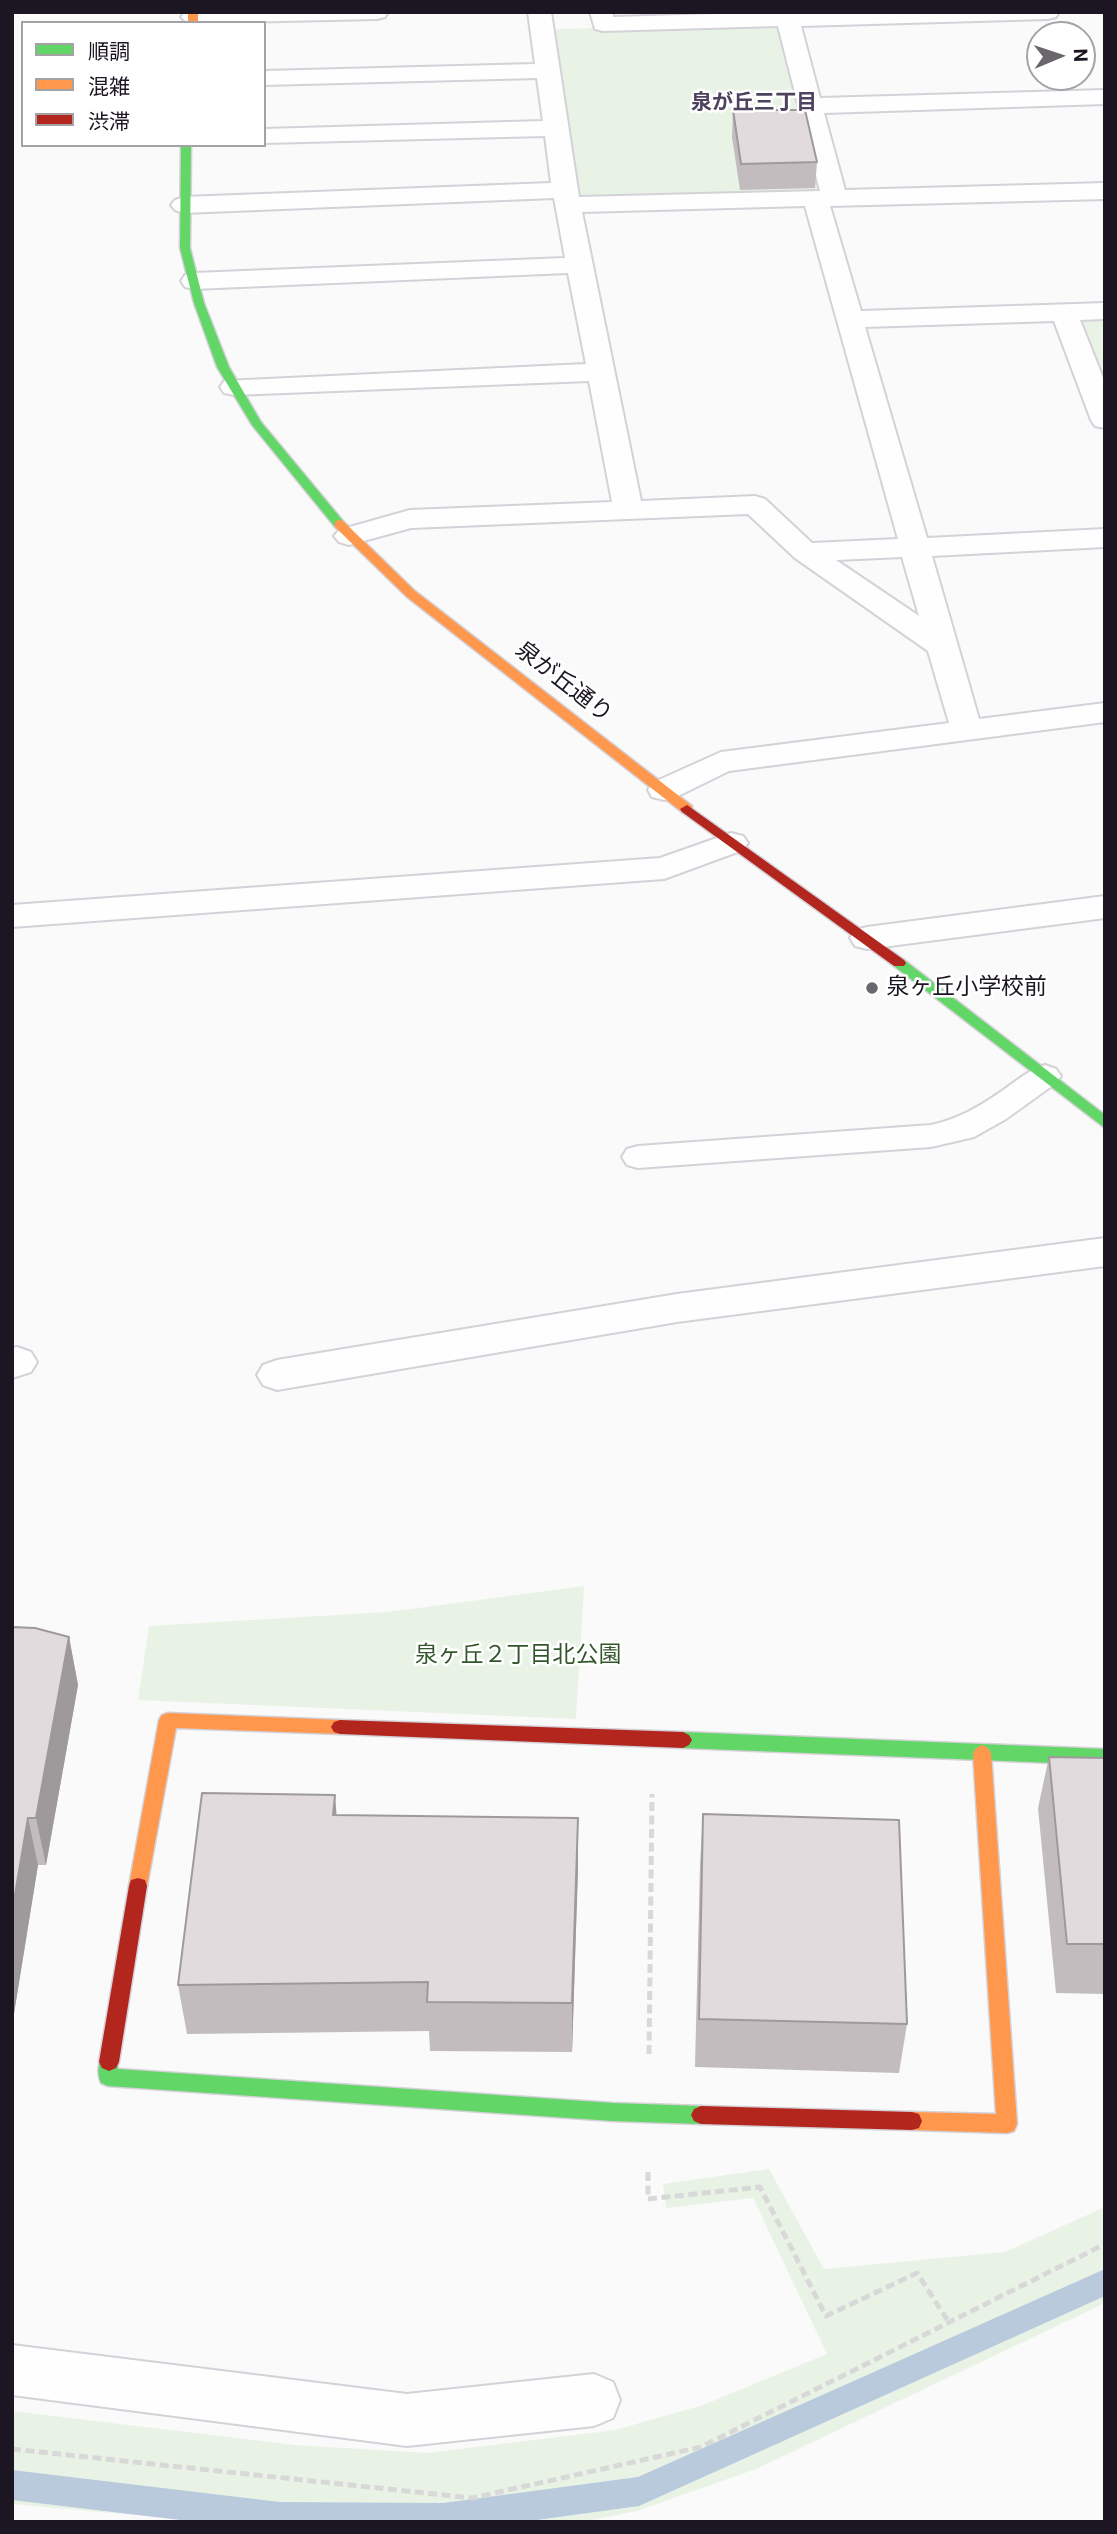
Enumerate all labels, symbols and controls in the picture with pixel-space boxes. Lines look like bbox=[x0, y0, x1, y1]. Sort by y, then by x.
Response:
legend bbox=[21, 21, 266, 147]
north arrow bbox=[1026, 21, 1096, 91]
text: 順調 bbox=[88, 40, 130, 64]
text: N bbox=[1069, 48, 1092, 62]
text: 混雑 bbox=[88, 75, 130, 99]
district label: 泉が丘三丁目 bbox=[691, 91, 817, 117]
text: 渋滞 bbox=[88, 110, 130, 134]
street label: 泉が丘通り bbox=[509, 637, 617, 729]
place label: 泉ヶ丘小学校前 bbox=[886, 974, 1047, 1002]
marker: 泉ヶ丘小学校前 bbox=[864, 980, 880, 996]
park label: 泉ヶ丘２丁目北公園 bbox=[415, 1642, 621, 1670]

